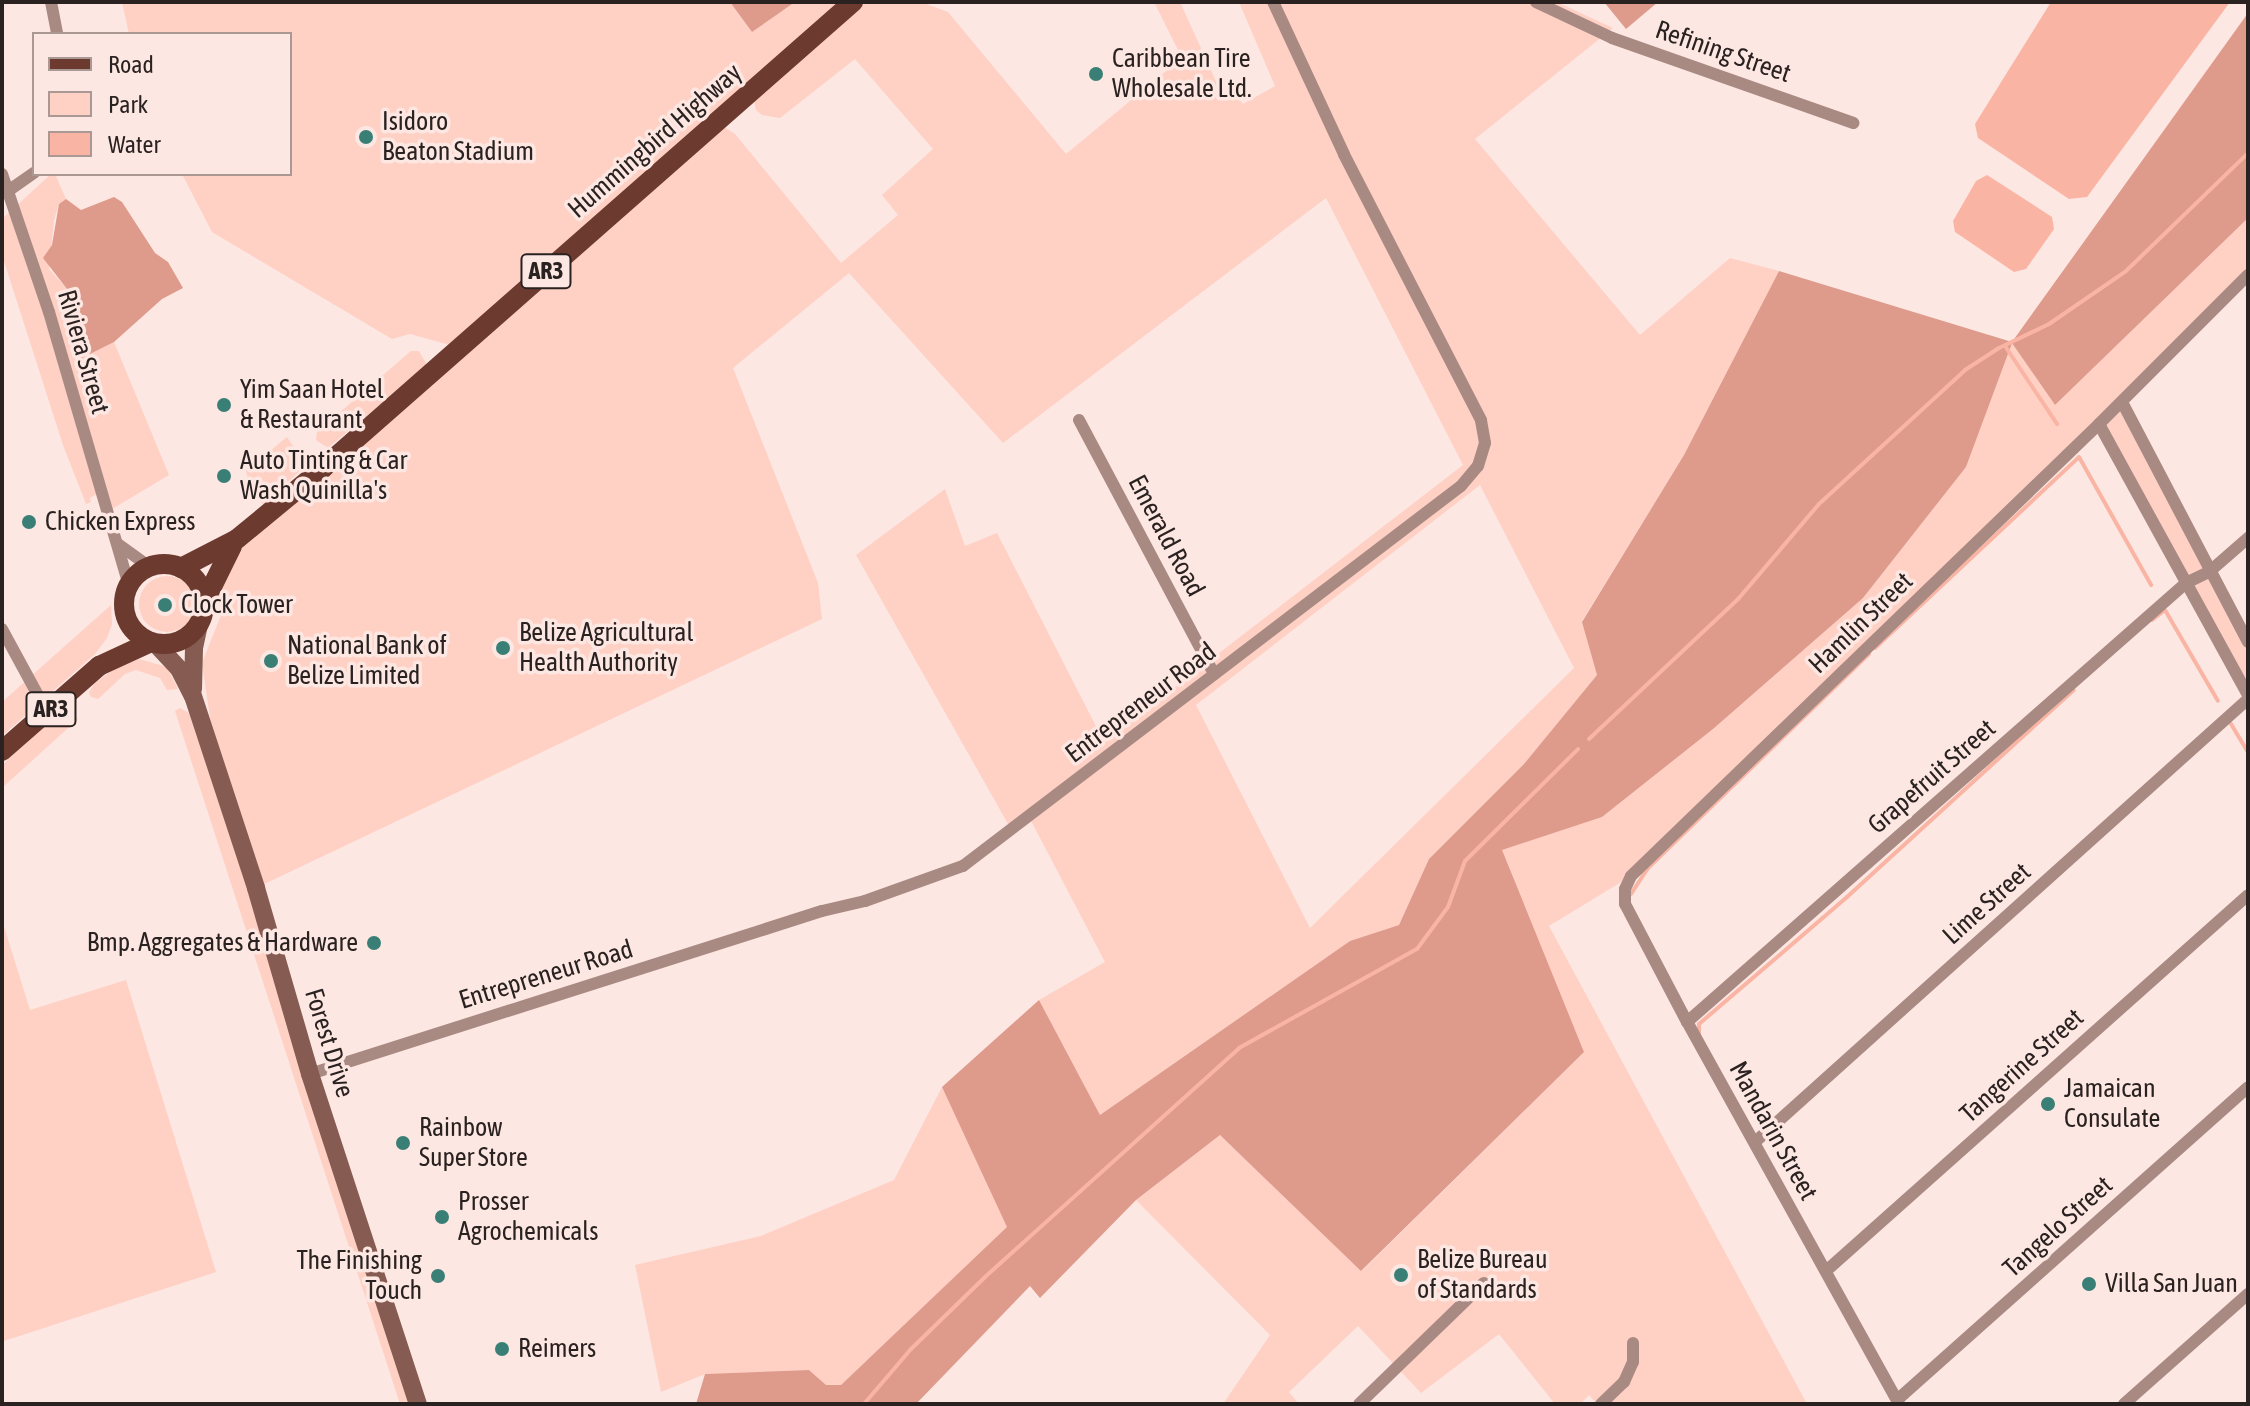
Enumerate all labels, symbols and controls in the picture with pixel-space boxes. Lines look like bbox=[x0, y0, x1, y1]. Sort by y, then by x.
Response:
street label: Refining Street bbox=[1651, 14, 1795, 90]
legend bbox=[32, 32, 292, 176]
place label: Caribbean Tire Wholesale Ltd. bbox=[1112, 43, 1252, 104]
text: Road bbox=[108, 51, 154, 78]
street label: Hummingbird Highway bbox=[562, 57, 748, 225]
marker: Caribbean Tire Wholesale Ltd. bbox=[1087, 65, 1105, 83]
text: Park bbox=[108, 91, 148, 118]
place label: Isidoro Beaton Stadium bbox=[382, 106, 534, 168]
marker: Isidoro Beaton Stadium bbox=[357, 128, 375, 146]
text: Water bbox=[108, 131, 161, 158]
road number: AR3 bbox=[520, 251, 572, 291]
street label: Riviera Street bbox=[50, 287, 116, 417]
place label: Yim Saan Hotel & Restaurant bbox=[240, 374, 384, 436]
marker: Yim Saan Hotel & Restaurant bbox=[215, 396, 233, 414]
place label: Auto Tinting & Car Wash Quinilla's bbox=[240, 445, 407, 506]
marker: Auto Tinting & Car Wash Quinilla's bbox=[215, 467, 233, 485]
street label: Emerald Road bbox=[1121, 470, 1211, 602]
place label: Chicken Express bbox=[45, 506, 196, 538]
marker: Chicken Express bbox=[20, 513, 38, 531]
street label: Hamlin Street bbox=[1803, 566, 1919, 680]
place label: Clock Tower bbox=[181, 589, 293, 621]
marker: Clock Tower bbox=[156, 596, 174, 614]
place label: Belize Agricultural Health Authority bbox=[519, 617, 693, 678]
place label: National Bank of Belize Limited bbox=[287, 630, 447, 692]
street label: Entrepreneur Road bbox=[1060, 636, 1222, 770]
marker: Belize Agricultural Health Authority bbox=[494, 639, 512, 657]
marker: National Bank of Belize Limited bbox=[262, 652, 280, 670]
road number: AR3 bbox=[25, 689, 77, 729]
street label: Grapefruit Street bbox=[1862, 713, 2002, 841]
street label: Lime Street bbox=[1937, 857, 2037, 951]
place label: Bmp. Aggregates & Hardware bbox=[87, 927, 358, 959]
marker: Bmp. Aggregates & Hardware bbox=[365, 934, 383, 952]
street label: Entrepreneur Road bbox=[455, 934, 637, 1016]
street label: Forest Drive bbox=[298, 985, 360, 1101]
street label: Tangerine Street bbox=[1954, 1002, 2090, 1130]
street label: Mandarin Street bbox=[1722, 1056, 1824, 1206]
place label: Jamaican Consulate bbox=[2064, 1073, 2160, 1134]
marker: Jamaican Consulate bbox=[2039, 1095, 2057, 1113]
place label: Rainbow Super Store bbox=[419, 1112, 528, 1174]
marker: Rainbow Super Store bbox=[394, 1134, 412, 1152]
street label: Tangelo Street bbox=[1997, 1170, 2119, 1284]
place label: Prosser Agrochemicals bbox=[458, 1186, 598, 1248]
marker: Prosser Agrochemicals bbox=[433, 1208, 451, 1226]
place label: Belize Bureau of Standards bbox=[1417, 1244, 1547, 1306]
place label: The Finishing Touch bbox=[297, 1245, 422, 1306]
marker: Belize Bureau of Standards bbox=[1392, 1266, 1410, 1284]
marker: The Finishing Touch bbox=[429, 1267, 447, 1285]
place label: Villa San Juan bbox=[2105, 1268, 2238, 1300]
marker: Villa San Juan bbox=[2080, 1275, 2098, 1293]
place label: Reimers bbox=[518, 1333, 596, 1365]
marker: Reimers bbox=[493, 1340, 511, 1358]

